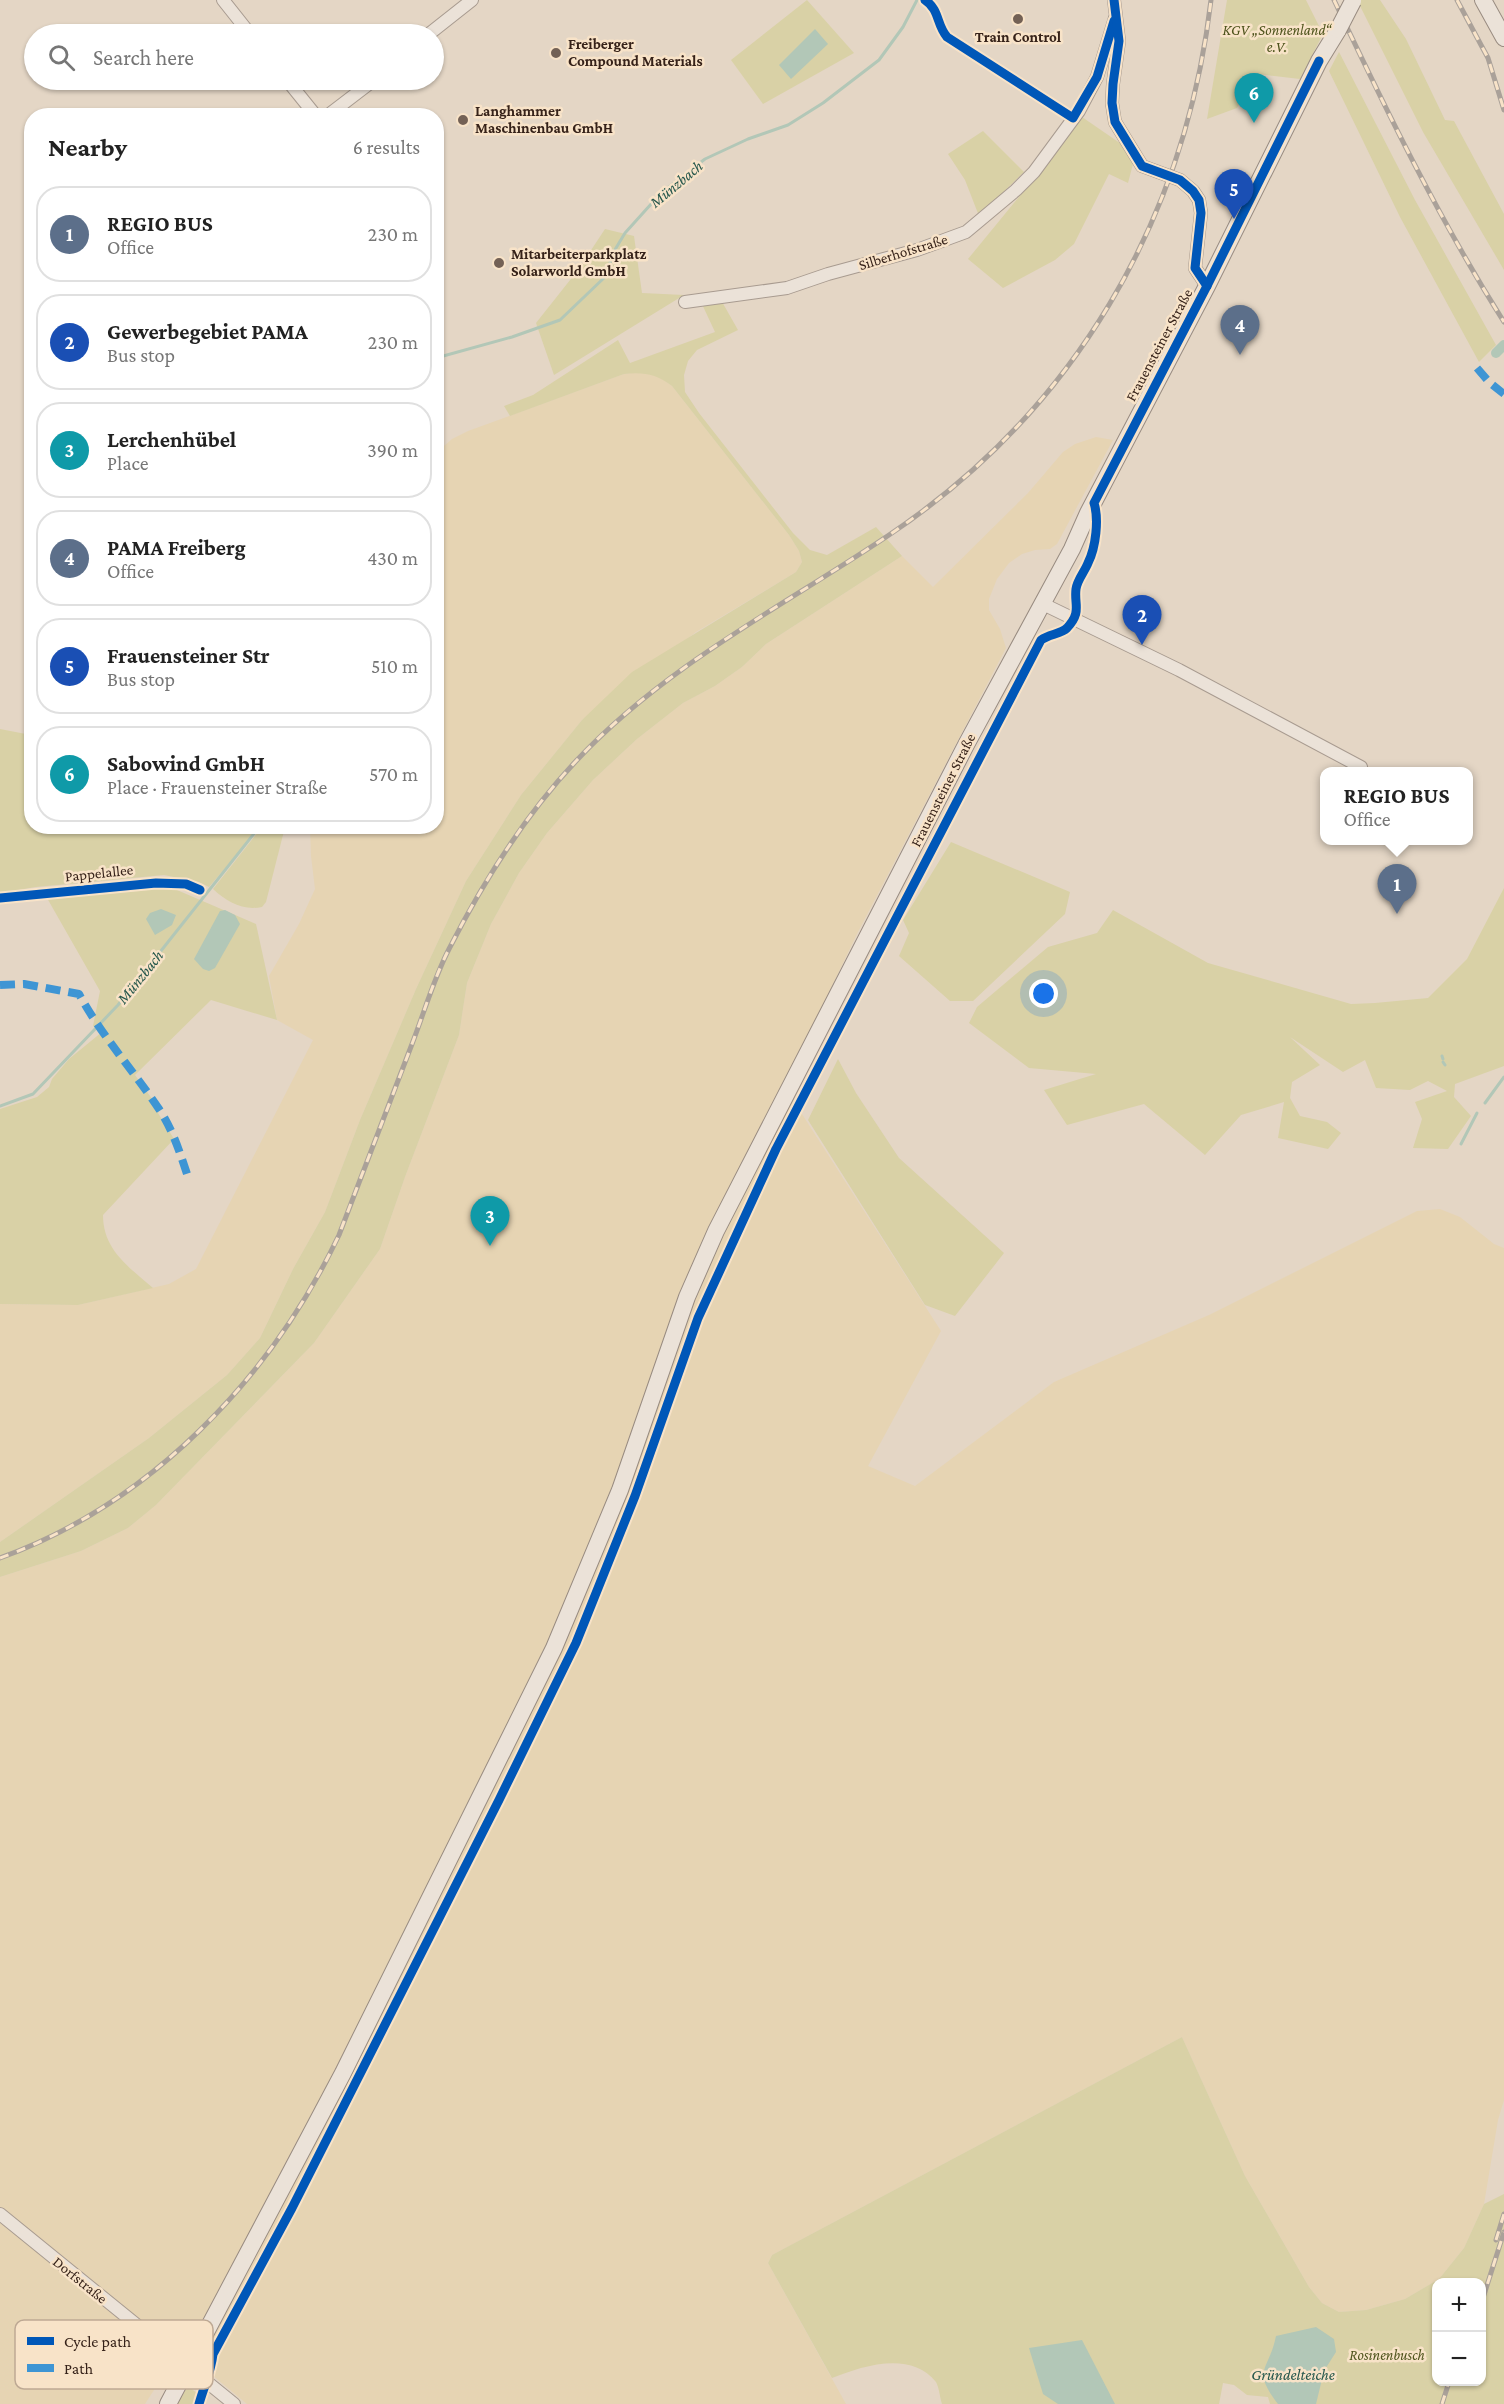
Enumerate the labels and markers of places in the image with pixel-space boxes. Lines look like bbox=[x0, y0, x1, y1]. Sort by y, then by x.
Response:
marker: Train Control bbox=[1011, 12, 1025, 26]
place label: Train Control bbox=[975, 29, 1062, 45]
place label: Freiberger Compound Materials bbox=[568, 36, 703, 69]
marker: Freiberger Compound Materials bbox=[549, 46, 563, 60]
pin: 6 bbox=[1234, 74, 1274, 123]
place label: Langhammer Maschinenbau GmbH bbox=[475, 103, 613, 136]
marker: Langhammer Maschinenbau GmbH bbox=[456, 113, 470, 127]
pin: 5 bbox=[1214, 170, 1254, 219]
place label: Mitarbeiterparkplatz Solarworld GmbH bbox=[511, 246, 646, 279]
marker: Mitarbeiterparkplatz Solarworld GmbH bbox=[492, 256, 506, 270]
pin: 4 bbox=[1220, 306, 1260, 355]
pin: 2 bbox=[1122, 596, 1162, 645]
pin: 1 bbox=[1378, 864, 1416, 914]
pin: 3 bbox=[470, 1196, 510, 1246]

